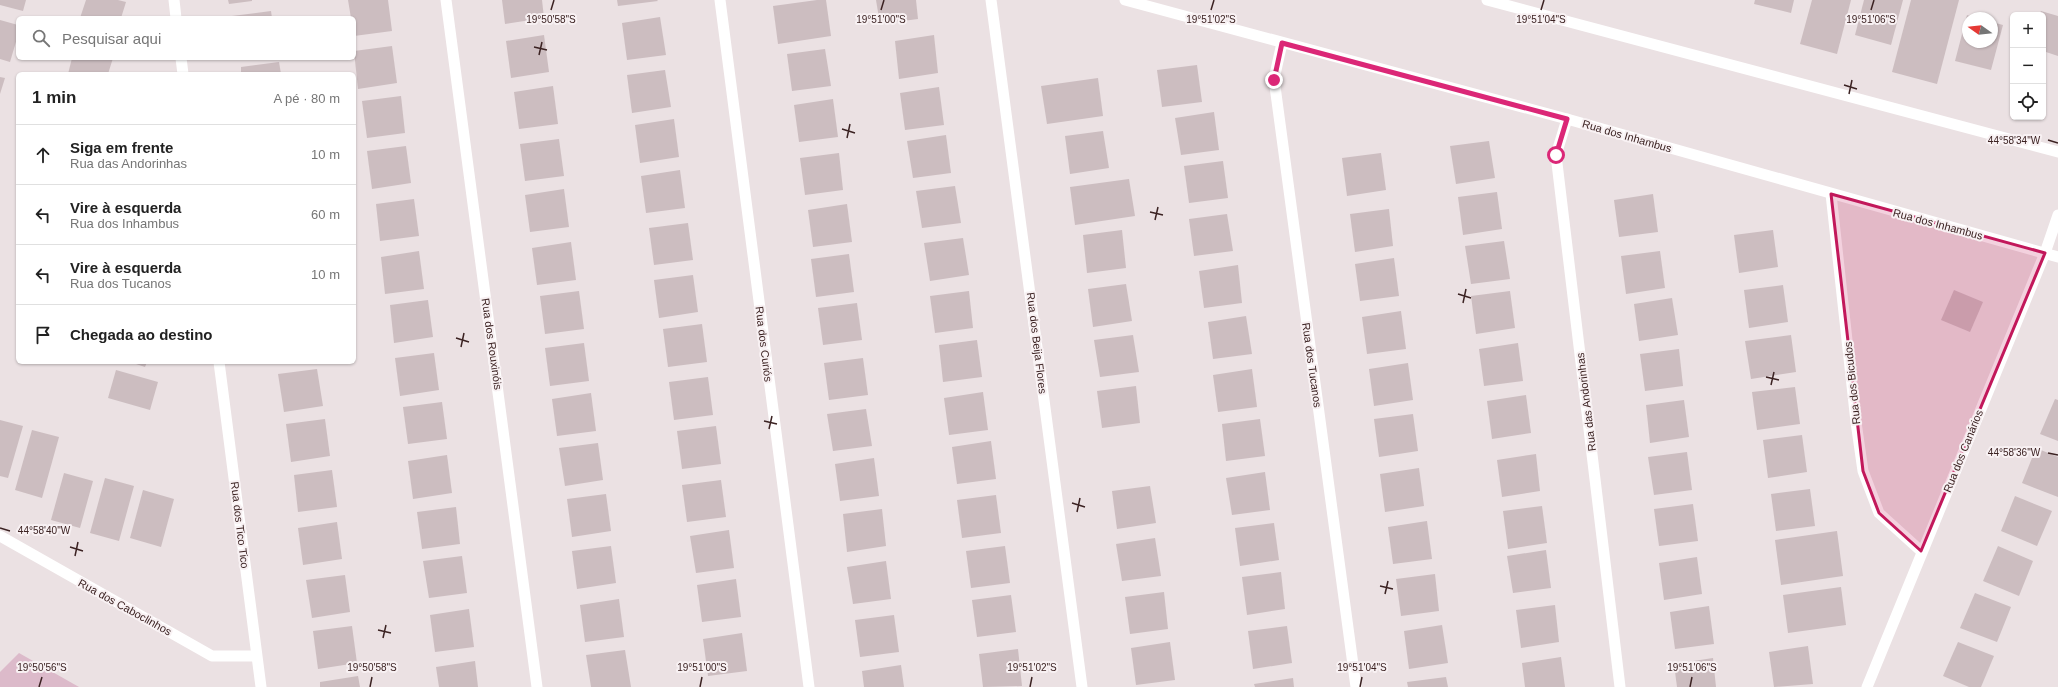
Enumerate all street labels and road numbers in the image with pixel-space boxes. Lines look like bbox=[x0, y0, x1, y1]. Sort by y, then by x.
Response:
street label: Rua dos Inhambus bbox=[1581, 118, 1674, 155]
street label: Rua dos Inhambus bbox=[1892, 206, 1985, 242]
street label: Rua dos Beija Flores bbox=[1025, 292, 1049, 395]
street label: Rua dos Rouxinóis bbox=[480, 297, 504, 391]
street label: Rua dos Curiós bbox=[753, 306, 775, 383]
street label: Rua dos Tucanos bbox=[1300, 322, 1324, 409]
street label: Rua dos Bicudos bbox=[1842, 341, 1862, 425]
street label: Rua das Andorinhas bbox=[1574, 352, 1598, 452]
street label: Rua dos Canários bbox=[1941, 407, 1985, 494]
street label: Rua dos Tico Tico bbox=[229, 481, 251, 569]
street label: Rua dos Caboclinhos bbox=[76, 576, 174, 638]

